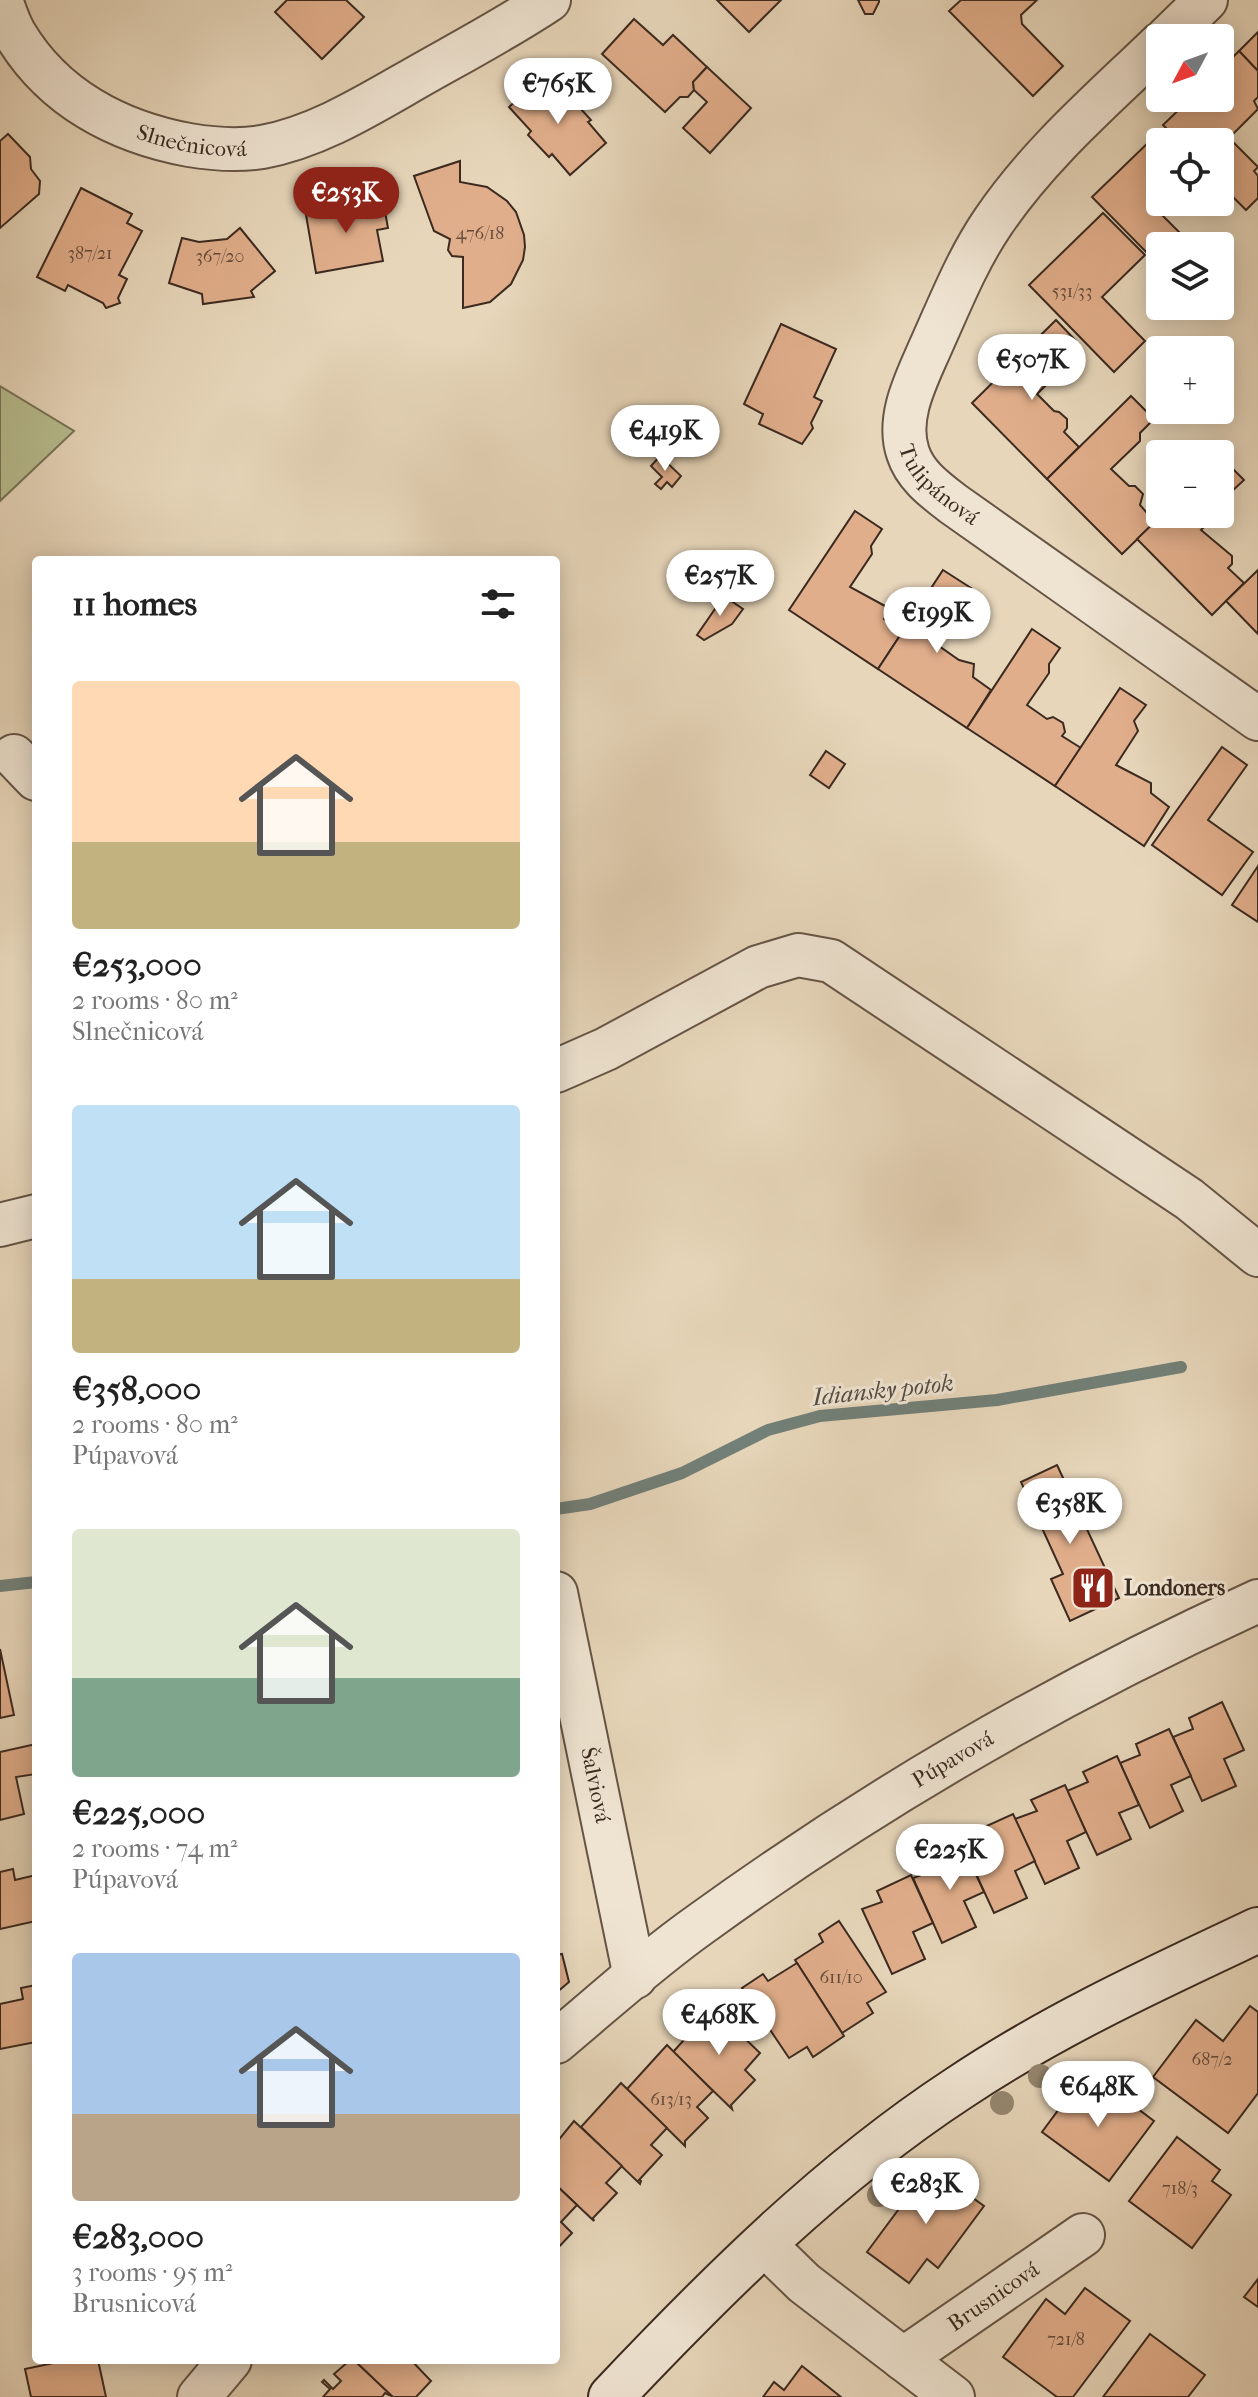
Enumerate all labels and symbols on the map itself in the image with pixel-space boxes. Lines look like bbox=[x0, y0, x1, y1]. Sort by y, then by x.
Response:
north arrow bbox=[1146, 24, 1234, 112]
pin: €765K bbox=[502, 58, 614, 126]
street label: Slnečnicová bbox=[133, 119, 248, 162]
pin: €253K bbox=[290, 167, 402, 235]
house number: 476/18 bbox=[456, 223, 504, 244]
house number: 387/21 bbox=[68, 243, 112, 264]
house number: 367/20 bbox=[195, 246, 245, 267]
house number: 531/33 bbox=[1052, 281, 1092, 302]
pin: €507K bbox=[976, 334, 1088, 402]
pin: €419K bbox=[609, 405, 721, 473]
street label: Tulipánová bbox=[893, 441, 984, 531]
pin: €257K bbox=[664, 550, 776, 618]
pin: €199K bbox=[881, 587, 993, 655]
water label: Idiansky potok bbox=[810, 1369, 955, 1411]
pin: €358K bbox=[1014, 1478, 1126, 1546]
restaurant icon: Londoners bbox=[1069, 1564, 1117, 1612]
place label: Londoners bbox=[1124, 1575, 1225, 1601]
street label: Púpavová bbox=[907, 1725, 999, 1793]
street label: Šalviová bbox=[575, 1745, 616, 1826]
pin: €225K bbox=[894, 1824, 1006, 1892]
house number: 611/10 bbox=[819, 1967, 863, 1988]
pin: €468K bbox=[663, 1989, 775, 2057]
house number: 687/2 bbox=[1192, 2049, 1232, 2070]
pin: €648K bbox=[1042, 2061, 1154, 2129]
house number: 613/13 bbox=[650, 2089, 692, 2110]
pin: €283K bbox=[870, 2158, 982, 2226]
house number: 718/3 bbox=[1162, 2178, 1198, 2199]
street label: Brusnicová bbox=[943, 2256, 1045, 2337]
house number: 721/8 bbox=[1047, 2329, 1085, 2350]

